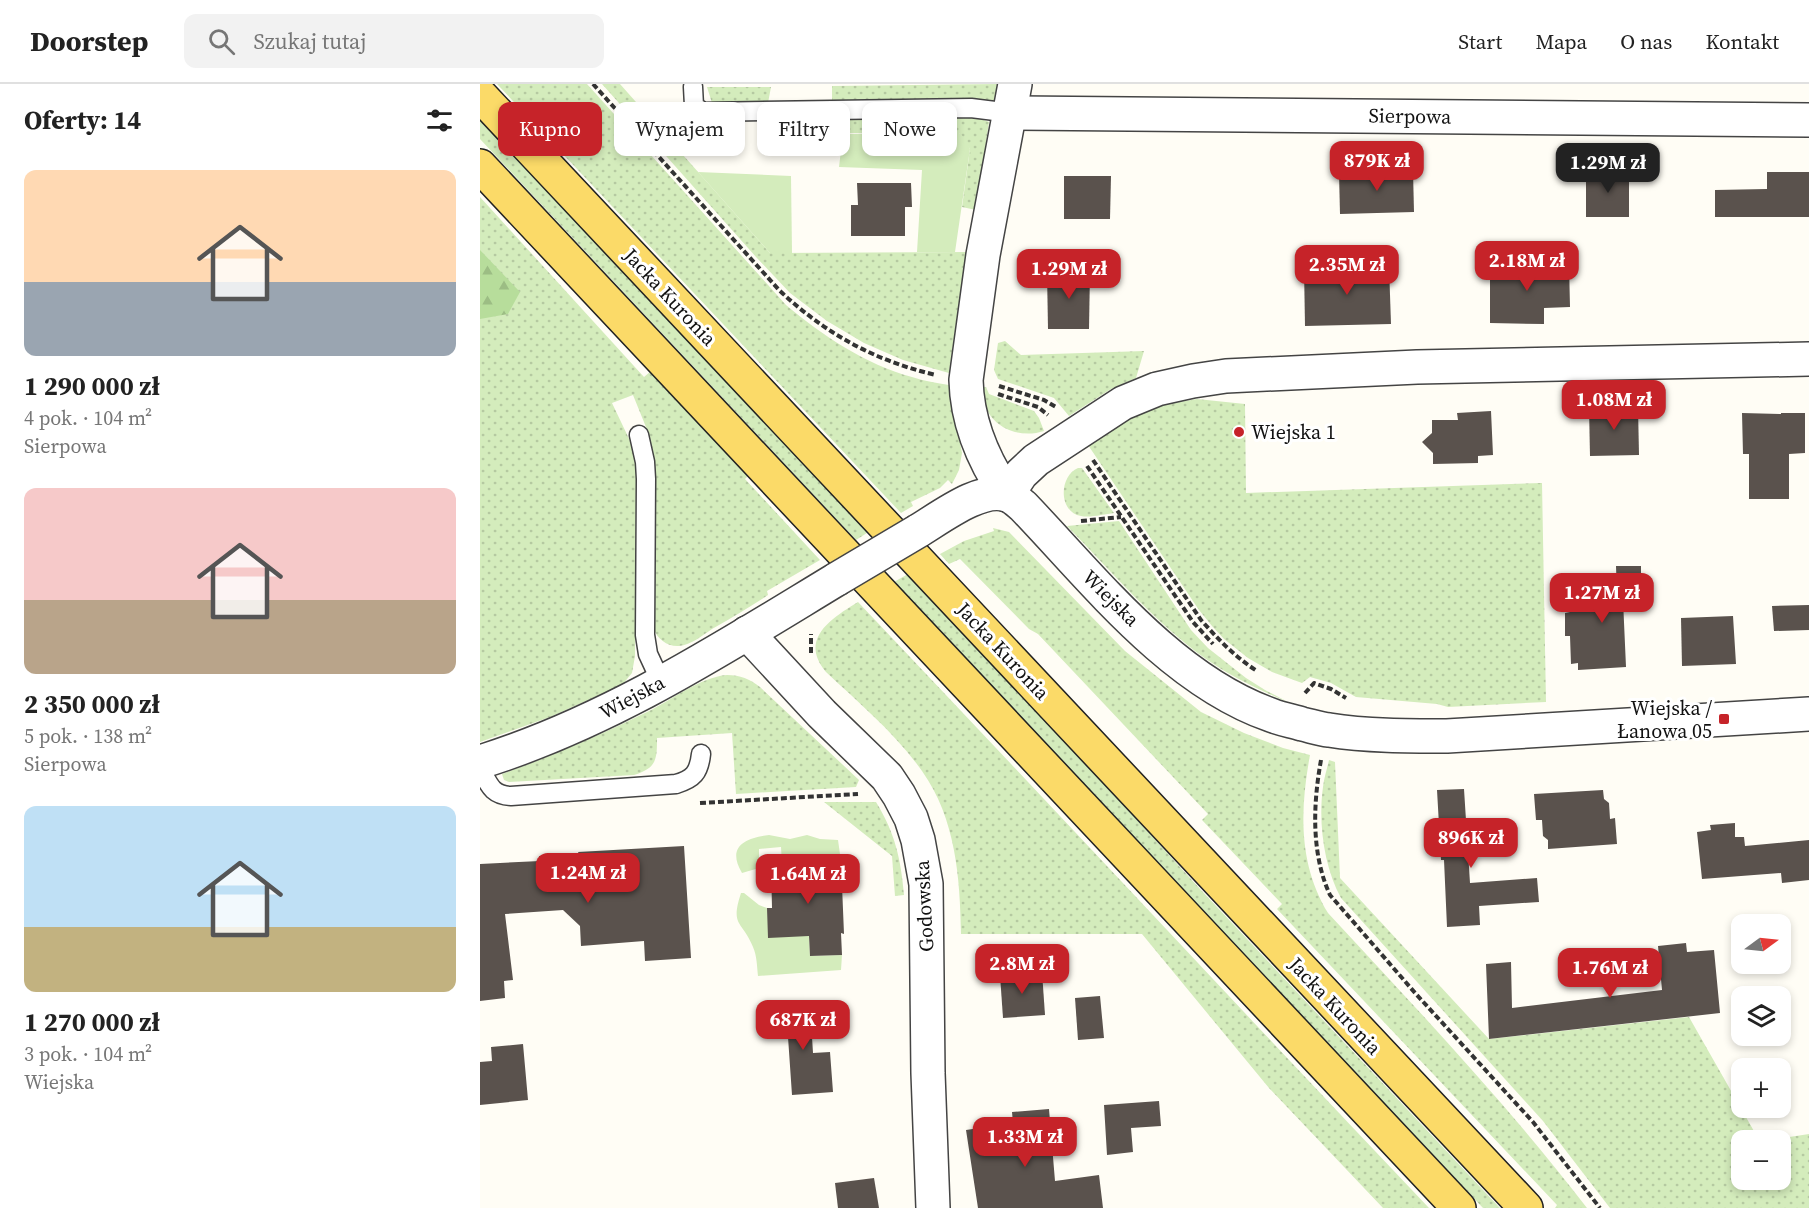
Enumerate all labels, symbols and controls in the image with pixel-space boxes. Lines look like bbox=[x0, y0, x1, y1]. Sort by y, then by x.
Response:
search box bbox=[184, 14, 604, 68]
text: Doorstep bbox=[30, 22, 148, 60]
icon: search bbox=[205, 25, 238, 58]
text: Szukaj tutaj bbox=[253, 26, 366, 56]
text: Start bbox=[1458, 27, 1502, 56]
text: Mapa bbox=[1535, 27, 1587, 56]
text: O nas bbox=[1620, 27, 1672, 56]
text: Kontakt bbox=[1705, 27, 1779, 56]
street label: Sierpowa bbox=[1368, 101, 1452, 131]
text: Oferty: 14 bbox=[24, 102, 141, 138]
chip: Kupno bbox=[498, 102, 602, 156]
chip: Wynajem bbox=[614, 102, 745, 156]
chip: Filtry bbox=[757, 102, 850, 156]
chip: Nowe bbox=[862, 102, 957, 156]
icon: filters bbox=[423, 104, 456, 137]
pin: 879K zł bbox=[1322, 141, 1432, 192]
pin: 1.29M zł bbox=[1546, 143, 1670, 194]
text: 879K zł bbox=[1344, 146, 1410, 174]
text: 1.29M zł bbox=[1570, 148, 1646, 176]
icon: home bbox=[186, 209, 294, 317]
street label: Jacka Kuronia bbox=[617, 241, 723, 353]
pin: 2.18M zł bbox=[1465, 241, 1589, 292]
pin: 2.35M zł bbox=[1285, 245, 1409, 296]
text: 2.18M zł bbox=[1489, 246, 1565, 274]
pin: 1.29M zł bbox=[1007, 249, 1131, 300]
text: 2.35M zł bbox=[1309, 250, 1385, 278]
text: 1.29M zł bbox=[1031, 254, 1107, 282]
text: 1 290 000 zł bbox=[24, 368, 160, 404]
pin: 1.08M zł bbox=[1552, 380, 1676, 431]
text: 1.08M zł bbox=[1576, 385, 1652, 413]
text: 4 pok. · 104 m² bbox=[24, 404, 152, 432]
place label: Wiejska 1 bbox=[1251, 418, 1336, 446]
marker: Wiejska 1 bbox=[1232, 425, 1246, 439]
text: Sierpowa bbox=[24, 432, 107, 460]
icon: home bbox=[186, 527, 294, 635]
street label: Wiejska bbox=[1076, 563, 1146, 633]
pin: 1.27M zł bbox=[1540, 573, 1664, 624]
text: 1.27M zł bbox=[1564, 578, 1640, 606]
street label: Jacka Kuronia bbox=[950, 595, 1056, 707]
street label: Wiejska bbox=[594, 668, 670, 726]
text: 2 350 000 zł bbox=[24, 686, 160, 722]
place label: Wiejska / Łanowa 05 bbox=[1617, 694, 1712, 745]
marker: Wiejska / Łanowa 05 bbox=[1717, 712, 1731, 726]
text: 5 pok. · 138 m² bbox=[24, 722, 152, 750]
text: Sierpowa bbox=[24, 750, 107, 778]
pin: 896K zł bbox=[1416, 818, 1526, 869]
text: 896K zł bbox=[1438, 823, 1504, 851]
icon: home bbox=[186, 845, 294, 953]
pin: 1.24M zł bbox=[526, 853, 650, 904]
pin: 1.64M zł bbox=[746, 854, 870, 905]
text: 1.24M zł bbox=[550, 858, 626, 886]
text: 1.64M zł bbox=[770, 859, 846, 887]
street label: Godowska bbox=[908, 859, 940, 952]
north arrow bbox=[1731, 914, 1791, 974]
map controls bbox=[1731, 914, 1791, 1190]
pin: 2.8M zł bbox=[967, 944, 1077, 995]
pin: 1.76M zł bbox=[1548, 948, 1672, 999]
text: 2.8M zł bbox=[989, 949, 1055, 977]
street label: Jacka Kuronia bbox=[1282, 950, 1388, 1062]
text: 1.76M zł bbox=[1572, 953, 1648, 981]
button: layers bbox=[1731, 986, 1791, 1046]
pin: 687K zł bbox=[748, 1000, 858, 1051]
text: 1 270 000 zł bbox=[24, 1004, 160, 1040]
text: 687K zł bbox=[770, 1005, 836, 1033]
text: 3 pok. · 104 m² bbox=[24, 1040, 152, 1068]
button: + bbox=[1731, 1058, 1791, 1118]
text: Wiejska bbox=[24, 1068, 94, 1096]
pin: 1.33M zł bbox=[963, 1117, 1087, 1168]
text: 1.33M zł bbox=[987, 1122, 1063, 1150]
button: − bbox=[1731, 1130, 1791, 1190]

